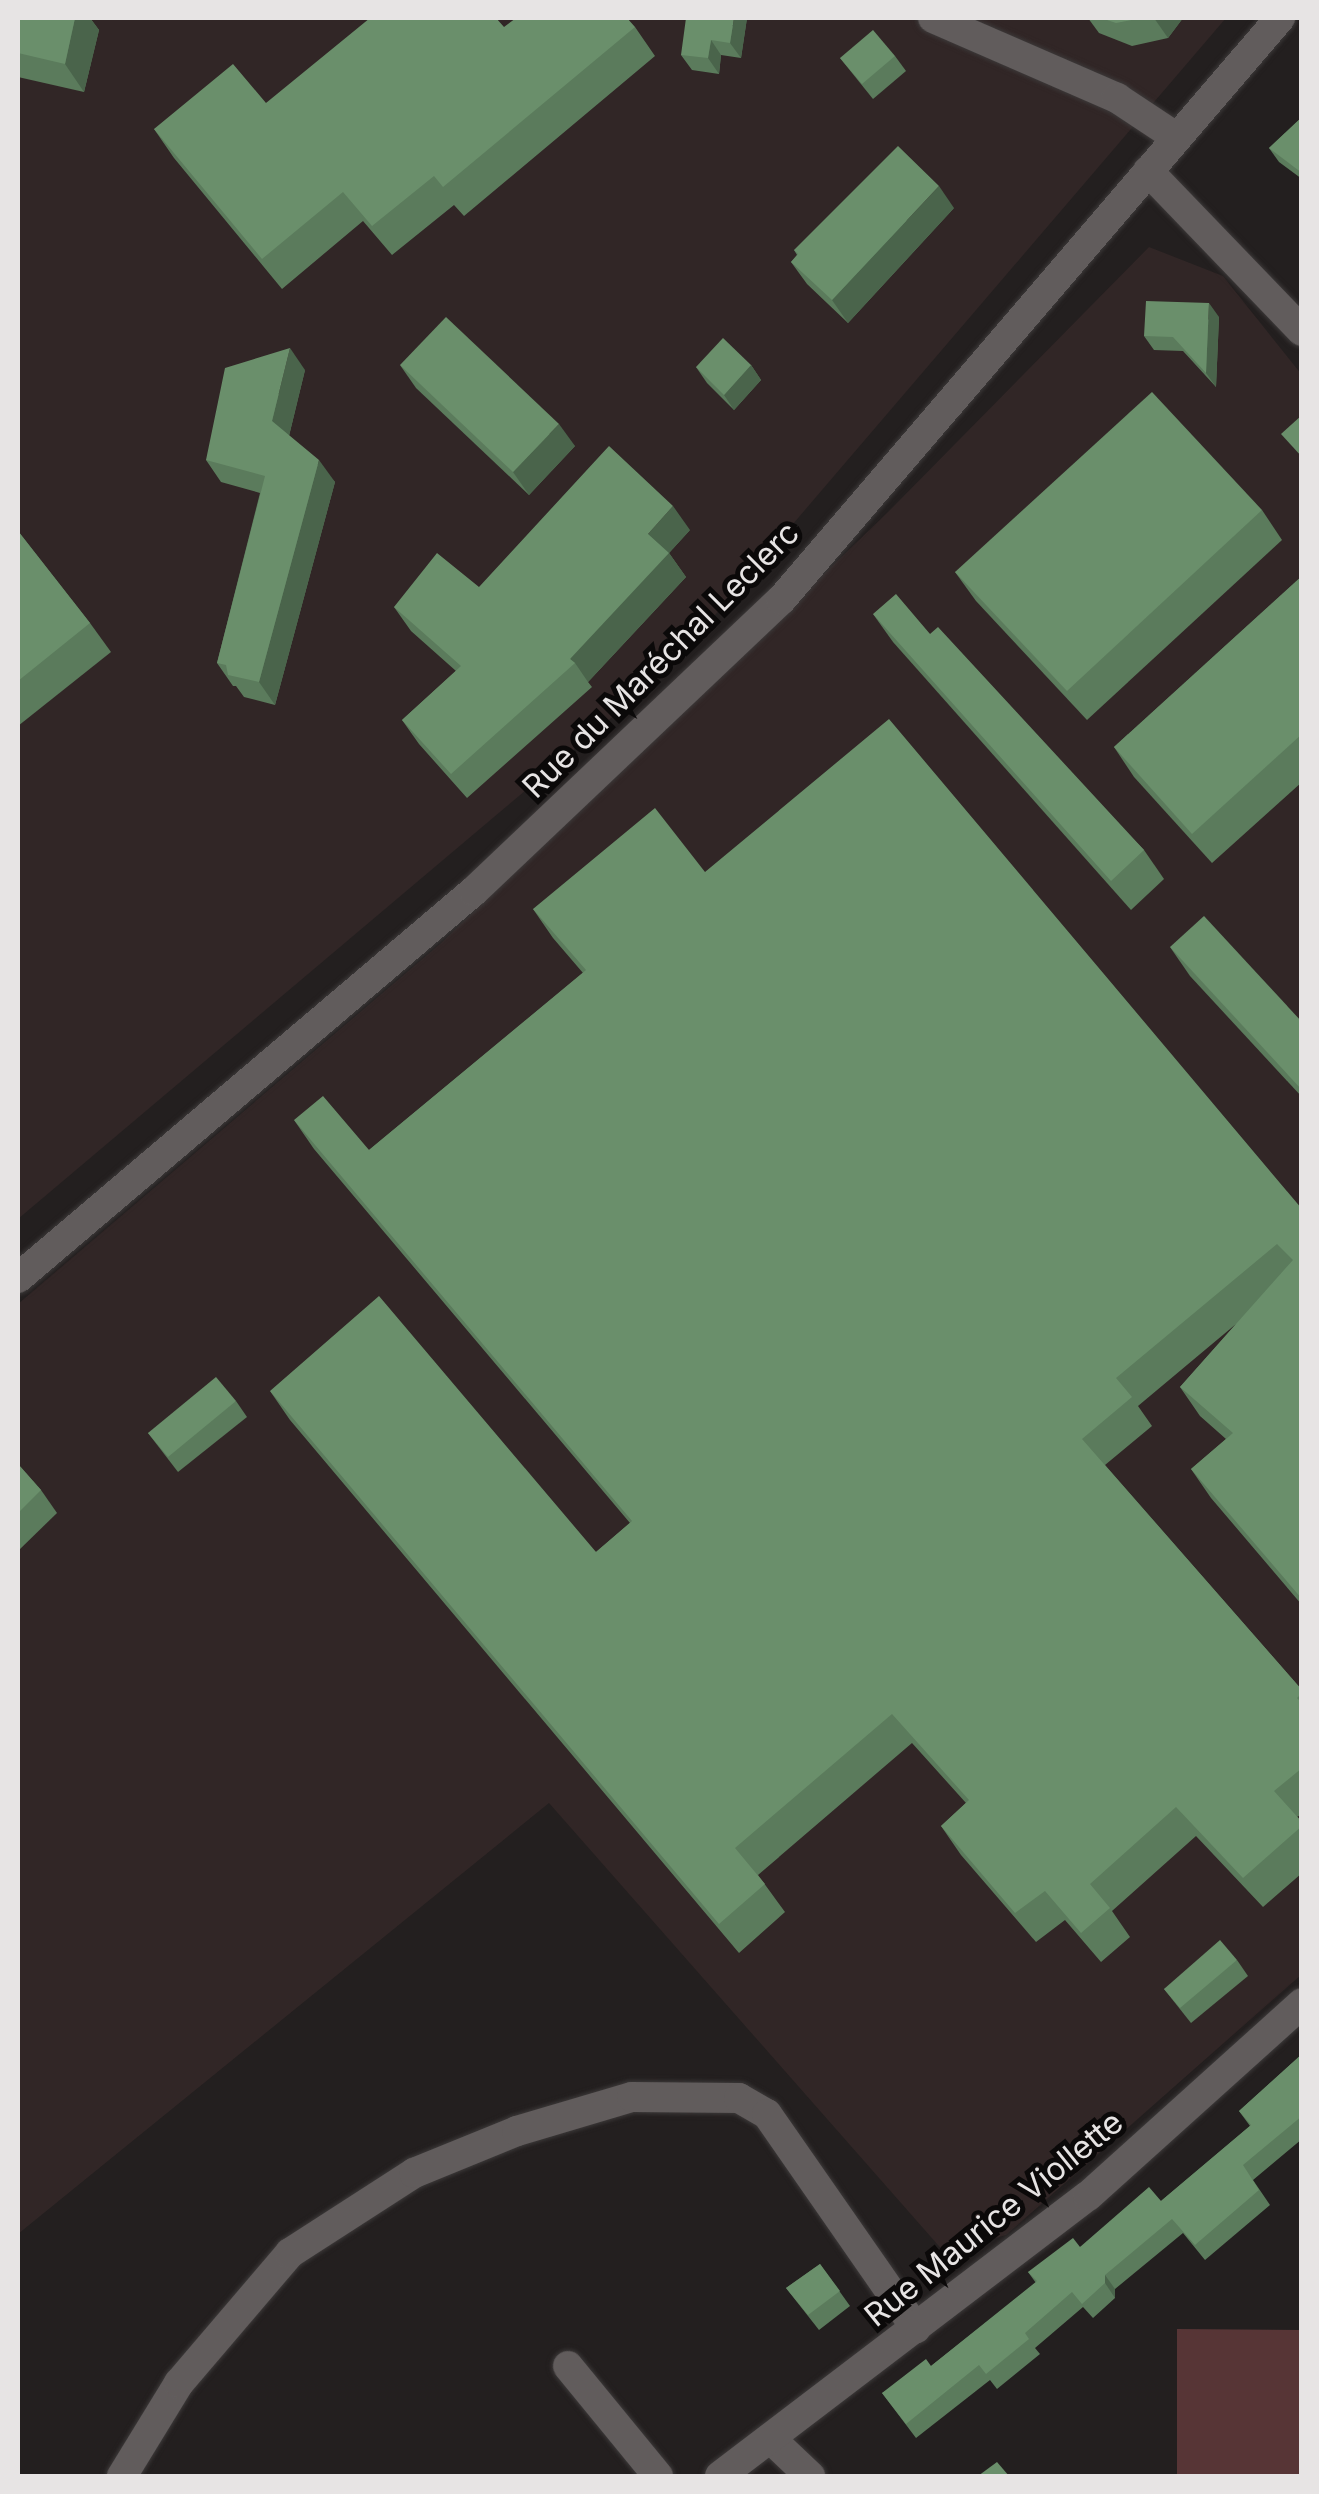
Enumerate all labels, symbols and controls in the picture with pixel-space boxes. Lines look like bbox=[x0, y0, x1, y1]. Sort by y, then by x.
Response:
street label: Rue du Maréchal Leclerc bbox=[515, 514, 807, 806]
street label: Rue Maurice Viollette bbox=[857, 2103, 1131, 2335]

